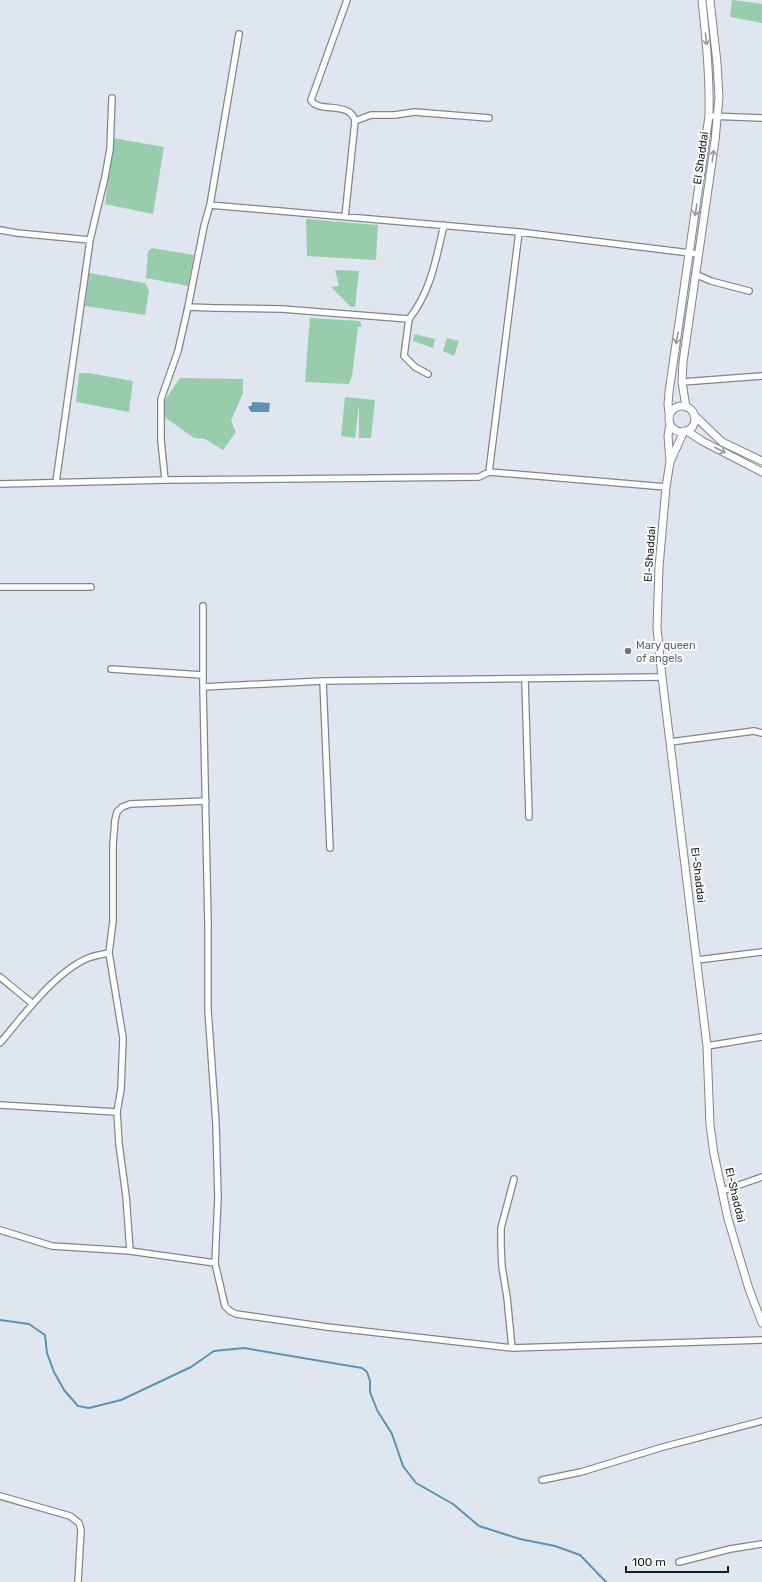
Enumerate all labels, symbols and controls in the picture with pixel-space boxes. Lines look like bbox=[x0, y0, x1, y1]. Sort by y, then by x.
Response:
one-way arrow bbox=[702, 32, 709, 45]
street label: El Shaddai bbox=[691, 131, 711, 185]
one-way arrow bbox=[709, 150, 717, 163]
one-way arrow bbox=[692, 203, 700, 216]
one-way arrow bbox=[673, 331, 681, 344]
one-way arrow bbox=[714, 447, 726, 455]
street label: El-Shaddai bbox=[642, 526, 658, 582]
place label: Mary queen of angels bbox=[636, 639, 696, 665]
marker: Mary queen of angels bbox=[623, 646, 633, 656]
street label: El-Shaddai bbox=[688, 846, 708, 904]
street label: El-Shaddai bbox=[722, 1166, 748, 1224]
scale bar bbox=[626, 1548, 728, 1574]
text: 100 m bbox=[632, 1555, 666, 1569]

